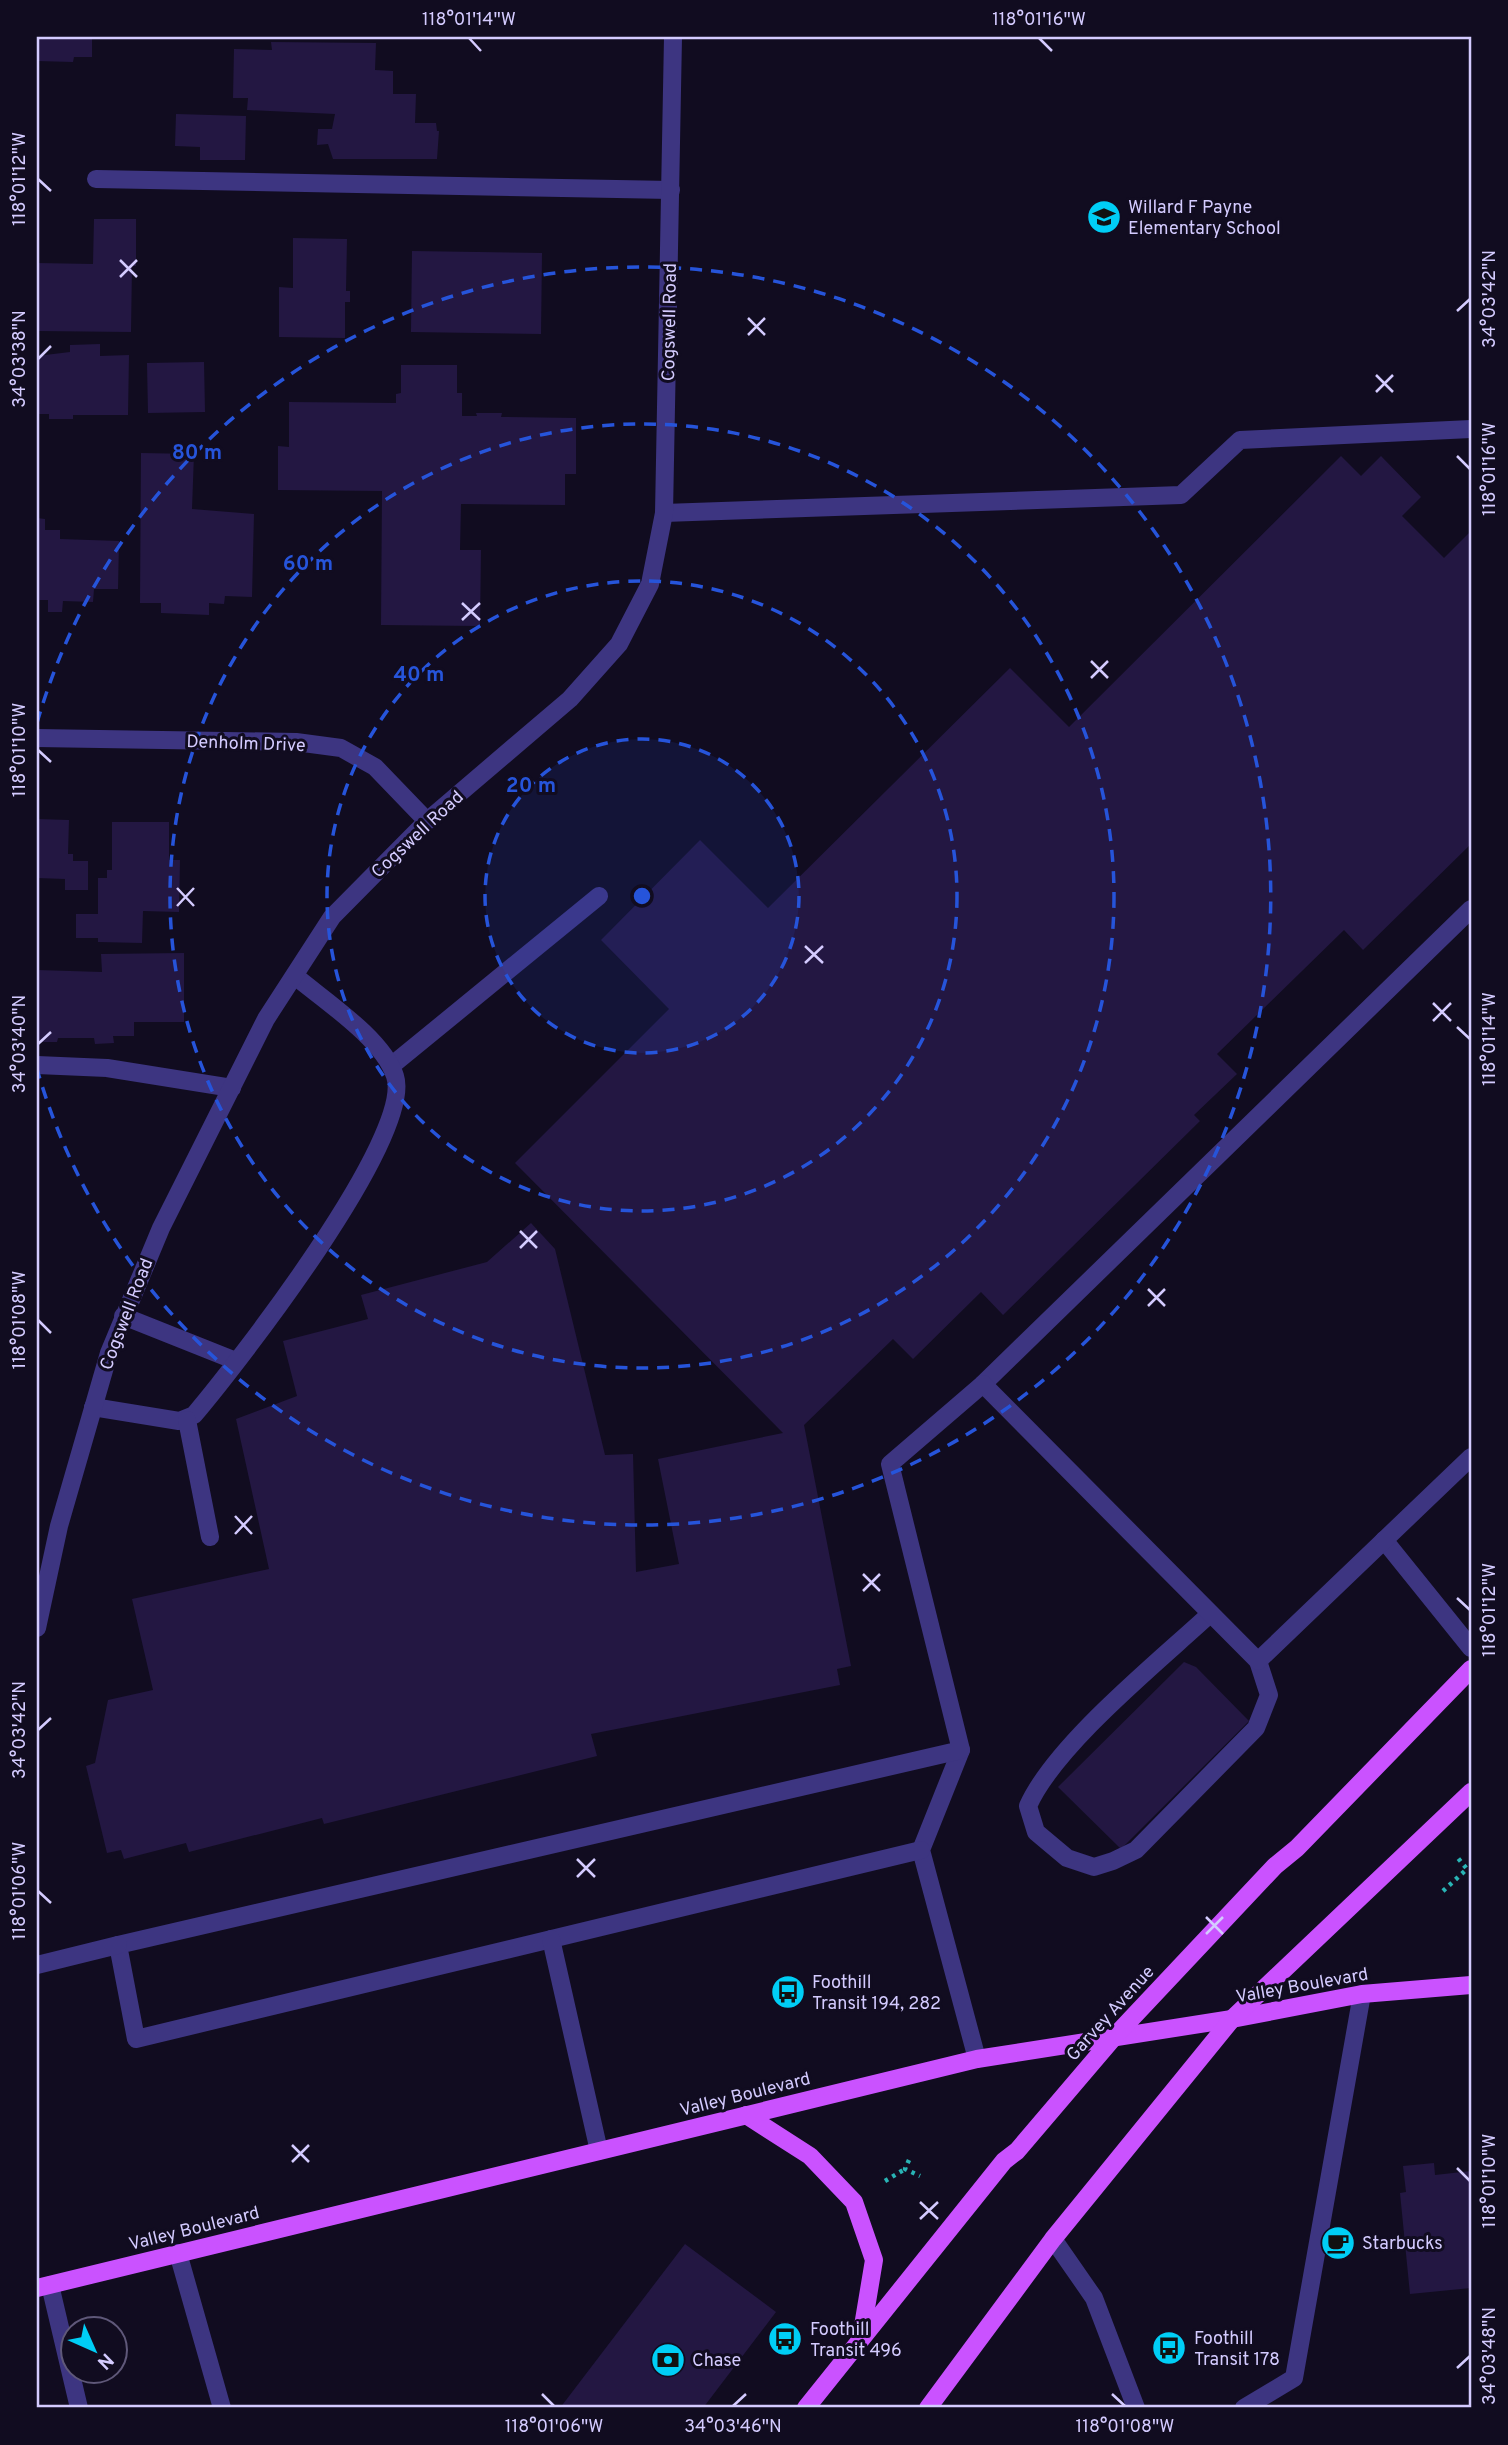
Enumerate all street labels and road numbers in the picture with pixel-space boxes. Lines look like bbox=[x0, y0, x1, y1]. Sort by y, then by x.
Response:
street label: Cogswell Road bbox=[658, 263, 683, 381]
street label: Denholm Drive bbox=[186, 731, 306, 758]
street label: Cogswell Road bbox=[367, 786, 469, 884]
street label: Cogswell Road bbox=[95, 1255, 159, 1374]
street label: Garvey Avenue bbox=[1062, 1961, 1160, 2067]
street label: Valley Boulevard bbox=[1234, 1964, 1370, 2009]
street label: Valley Boulevard bbox=[678, 2068, 813, 2123]
street label: Valley Boulevard bbox=[127, 2202, 262, 2257]

